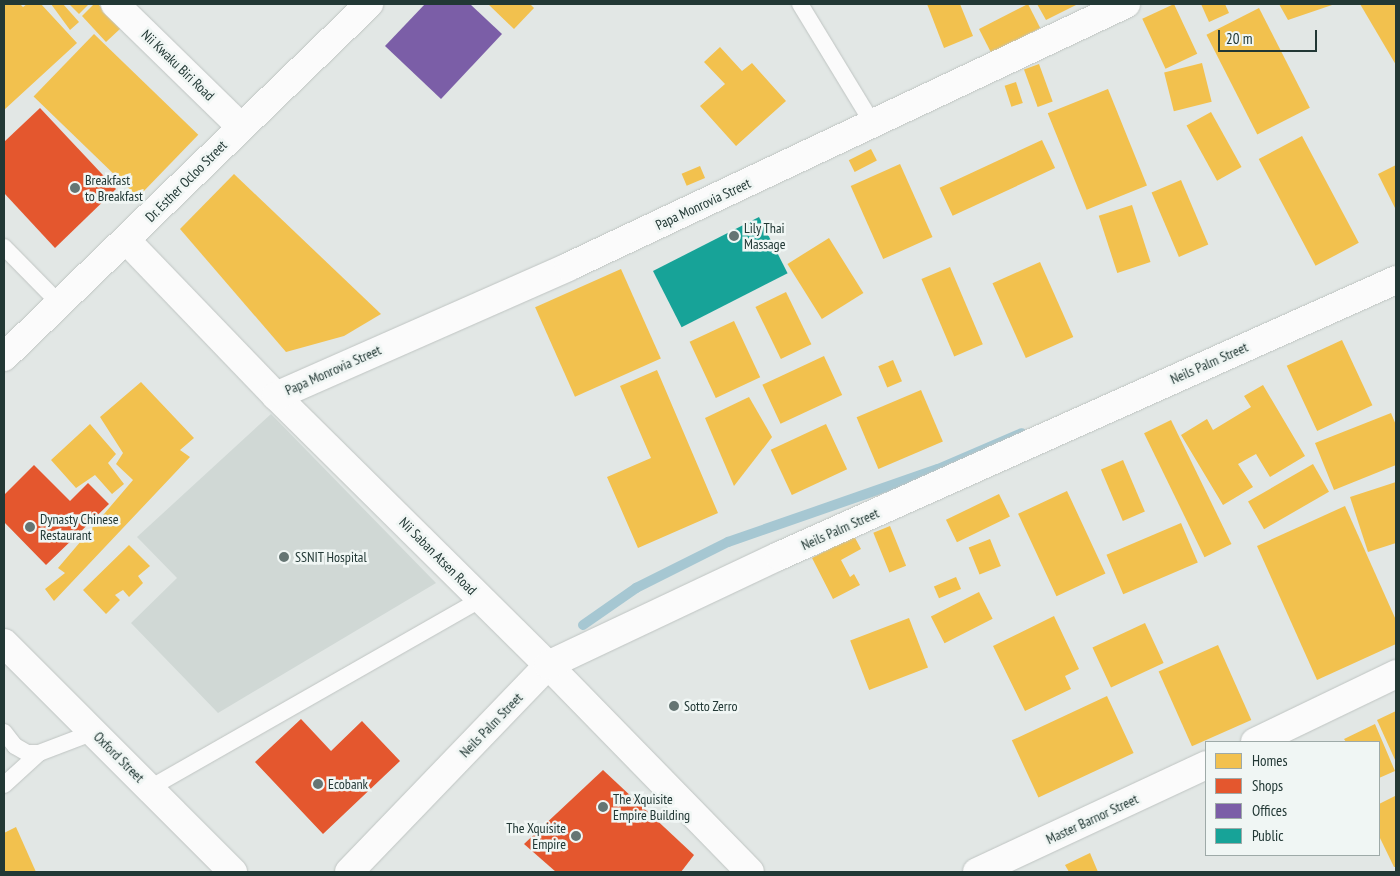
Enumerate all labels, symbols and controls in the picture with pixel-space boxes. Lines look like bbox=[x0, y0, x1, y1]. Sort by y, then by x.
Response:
scale bar bbox=[1220, 20, 1319, 52]
street label: Nii Kwaku Biri Road bbox=[138, 26, 218, 104]
text: 20 m bbox=[1226, 29, 1252, 48]
street label: Dr. Esther Ocloo Street bbox=[141, 136, 231, 226]
place label: Breakfast to Breakfast bbox=[85, 172, 143, 204]
street label: Papa Monrovia Street bbox=[653, 175, 753, 233]
marker: Breakfast to Breakfast bbox=[69, 182, 81, 194]
place label: Lily Thai Massage bbox=[744, 220, 785, 252]
marker: Lily Thai Massage bbox=[728, 230, 740, 242]
street label: Neils Palm Street bbox=[1168, 338, 1250, 388]
street label: Papa Monrovia Street bbox=[283, 341, 383, 399]
street label: Neils Palm Street bbox=[799, 504, 881, 554]
place label: Dynasty Chinese Restaurant bbox=[40, 511, 119, 544]
street label: Nii Saban Atsen Road bbox=[396, 514, 480, 598]
marker: Dynasty Chinese Restaurant bbox=[24, 521, 36, 533]
place label: SSNIT Hospital bbox=[295, 549, 367, 565]
marker: SSNIT Hospital bbox=[277, 550, 291, 564]
street label: Neils Palm Street bbox=[456, 689, 526, 761]
place label: Sotto Zerro bbox=[684, 698, 738, 714]
marker: Sotto Zerro bbox=[668, 700, 680, 712]
street label: Oxford Street bbox=[90, 728, 148, 786]
legend bbox=[1205, 741, 1380, 856]
text: Homes bbox=[1252, 751, 1288, 770]
place label: Ecobank bbox=[328, 776, 368, 792]
text: Shops bbox=[1252, 776, 1283, 795]
marker: Ecobank bbox=[312, 778, 324, 790]
street label: Master Barnor Street bbox=[1043, 790, 1141, 848]
place label: The Xquisite Empire Building bbox=[613, 791, 690, 824]
marker: The Xquisite Empire Building bbox=[597, 801, 609, 813]
text: Offices bbox=[1252, 801, 1287, 820]
place label: The Xquisite Empire bbox=[506, 820, 566, 852]
text: Public bbox=[1252, 826, 1283, 845]
marker: The Xquisite Empire bbox=[570, 830, 582, 842]

